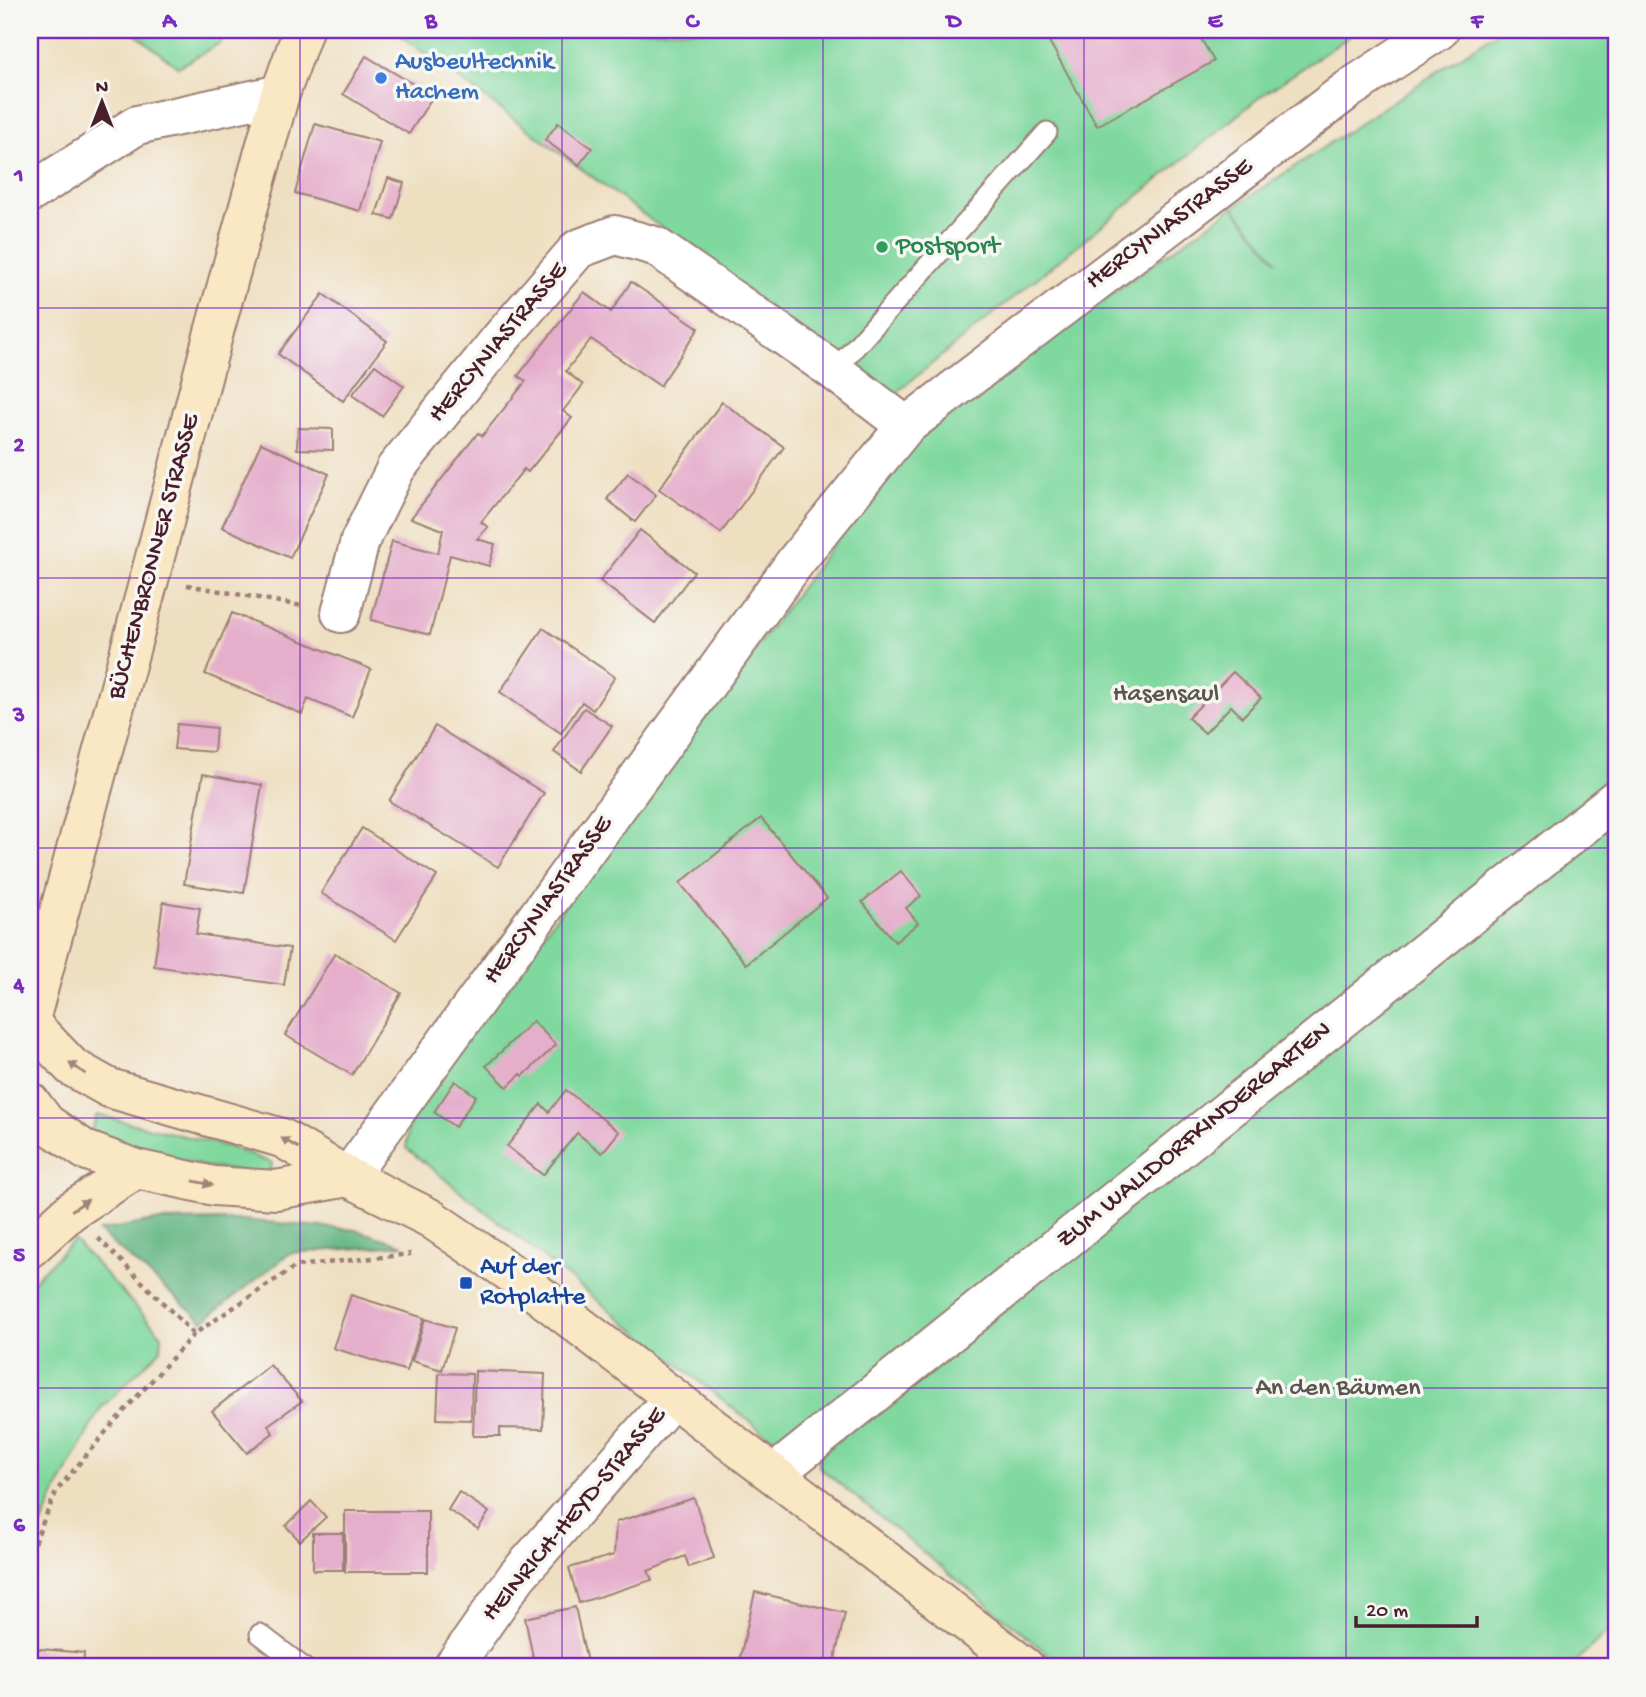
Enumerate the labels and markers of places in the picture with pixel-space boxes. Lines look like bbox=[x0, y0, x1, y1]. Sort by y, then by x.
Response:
place label: Ausbeultechnik Hachem bbox=[395, 48, 556, 109]
marker: Ausbeultechnik Hachem bbox=[373, 70, 389, 86]
place label: Postsport bbox=[895, 232, 1002, 263]
marker: Postsport bbox=[874, 239, 890, 255]
place label: Auf der Rotplatte bbox=[480, 1253, 586, 1314]
marker: Auf der Rotplatte bbox=[458, 1275, 474, 1291]

